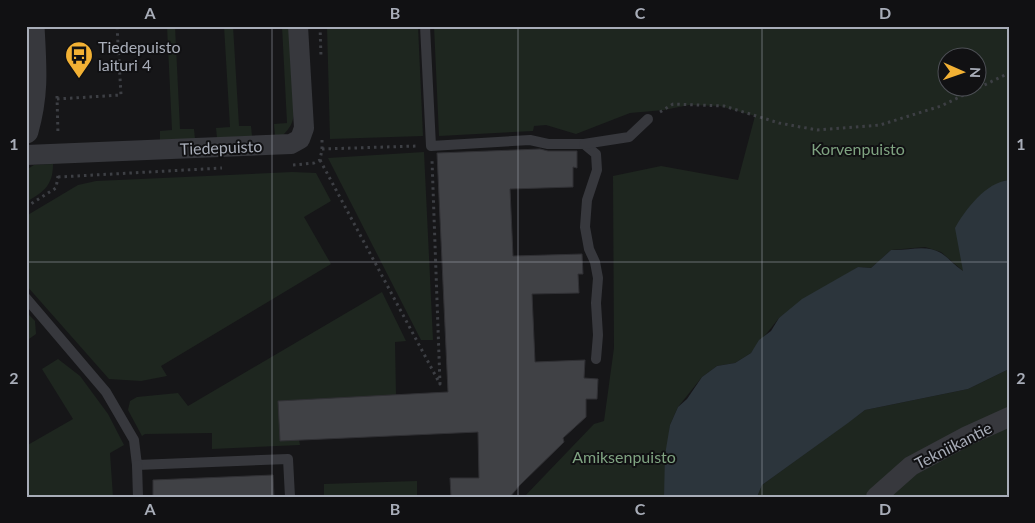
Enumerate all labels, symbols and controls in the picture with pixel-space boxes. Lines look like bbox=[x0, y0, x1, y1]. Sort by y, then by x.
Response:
text: A bbox=[143, 3, 156, 22]
text: B bbox=[390, 3, 400, 22]
text: C bbox=[635, 3, 646, 22]
text: D bbox=[879, 3, 891, 22]
place label: Tiedepuisto laituri 4 bbox=[98, 37, 181, 74]
bus stop icon: Tiedepuisto laituri 4 bbox=[64, 40, 94, 79]
north arrow bbox=[938, 48, 988, 98]
text: N bbox=[967, 67, 984, 78]
text: 1 bbox=[9, 134, 19, 153]
text: 1 bbox=[1016, 134, 1026, 153]
street label: Tiedepuisto bbox=[179, 136, 263, 158]
park label: Korvenpuisto bbox=[811, 139, 905, 158]
text: 2 bbox=[9, 368, 19, 387]
text: 2 bbox=[1016, 368, 1026, 387]
street label: Tekniikantie bbox=[911, 417, 995, 473]
park label: Amiksenpuisto bbox=[572, 447, 676, 466]
text: A bbox=[143, 499, 156, 518]
text: B bbox=[390, 499, 400, 518]
text: C bbox=[635, 499, 646, 518]
text: D bbox=[879, 499, 891, 518]

